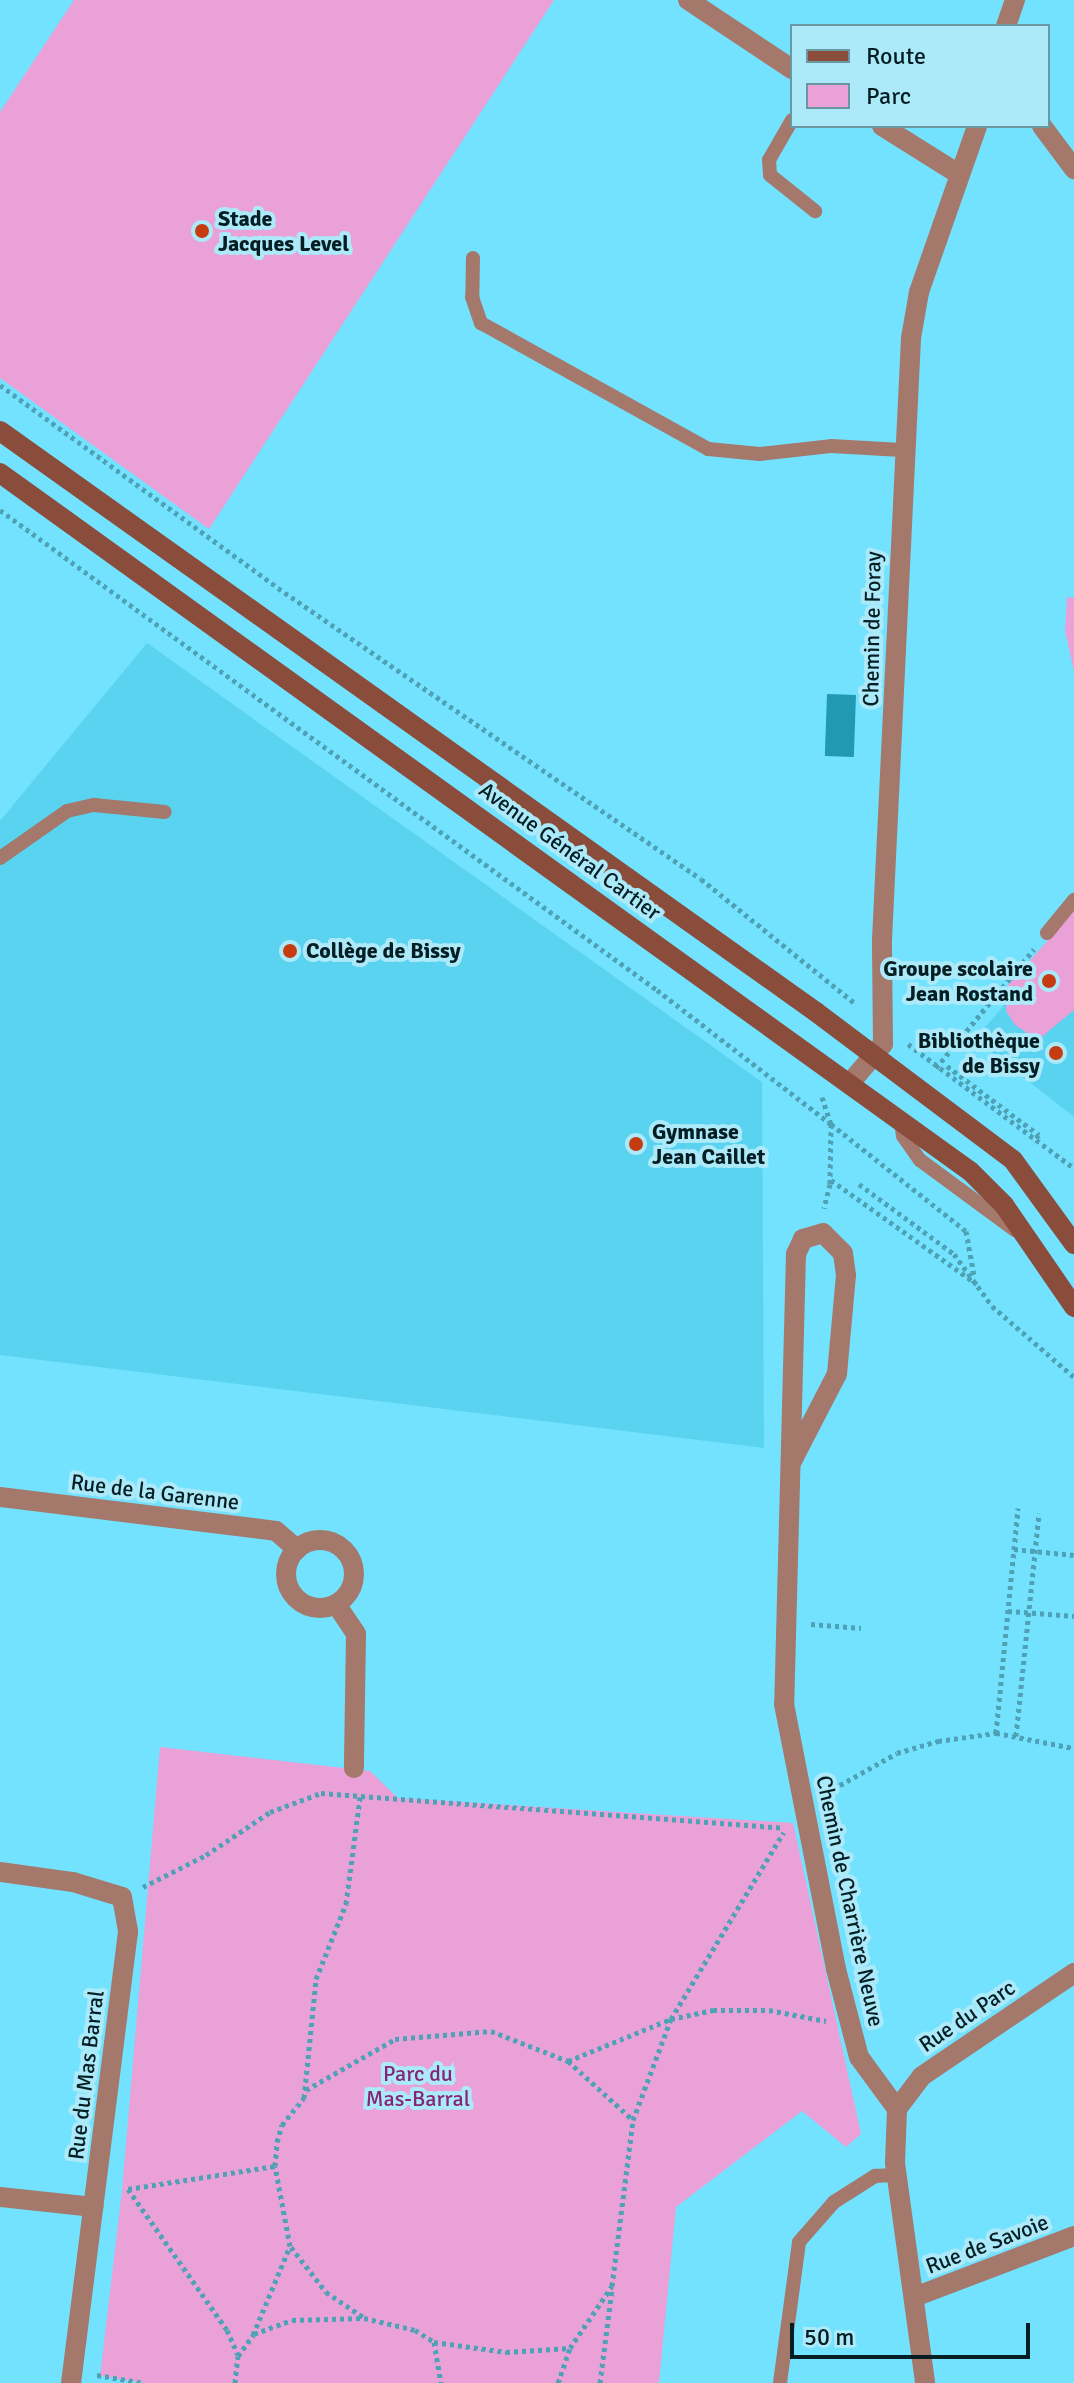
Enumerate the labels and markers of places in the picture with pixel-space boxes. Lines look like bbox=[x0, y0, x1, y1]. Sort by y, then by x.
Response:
place label: Stade Jacques Level bbox=[218, 205, 349, 256]
marker: Stade Jacques Level bbox=[193, 222, 211, 240]
place label: Collège de Bissy bbox=[306, 938, 461, 964]
marker: Collège de Bissy bbox=[281, 942, 299, 960]
place label: Groupe scolaire Jean Rostand bbox=[883, 955, 1033, 1006]
marker: Groupe scolaire Jean Rostand bbox=[1040, 972, 1058, 990]
place label: Bibliothèque de Bissy bbox=[918, 1027, 1040, 1078]
marker: Bibliothèque de Bissy bbox=[1047, 1044, 1065, 1062]
place label: Gymnase Jean Caillet bbox=[652, 1118, 765, 1170]
marker: Gymnase Jean Caillet bbox=[627, 1135, 645, 1153]

